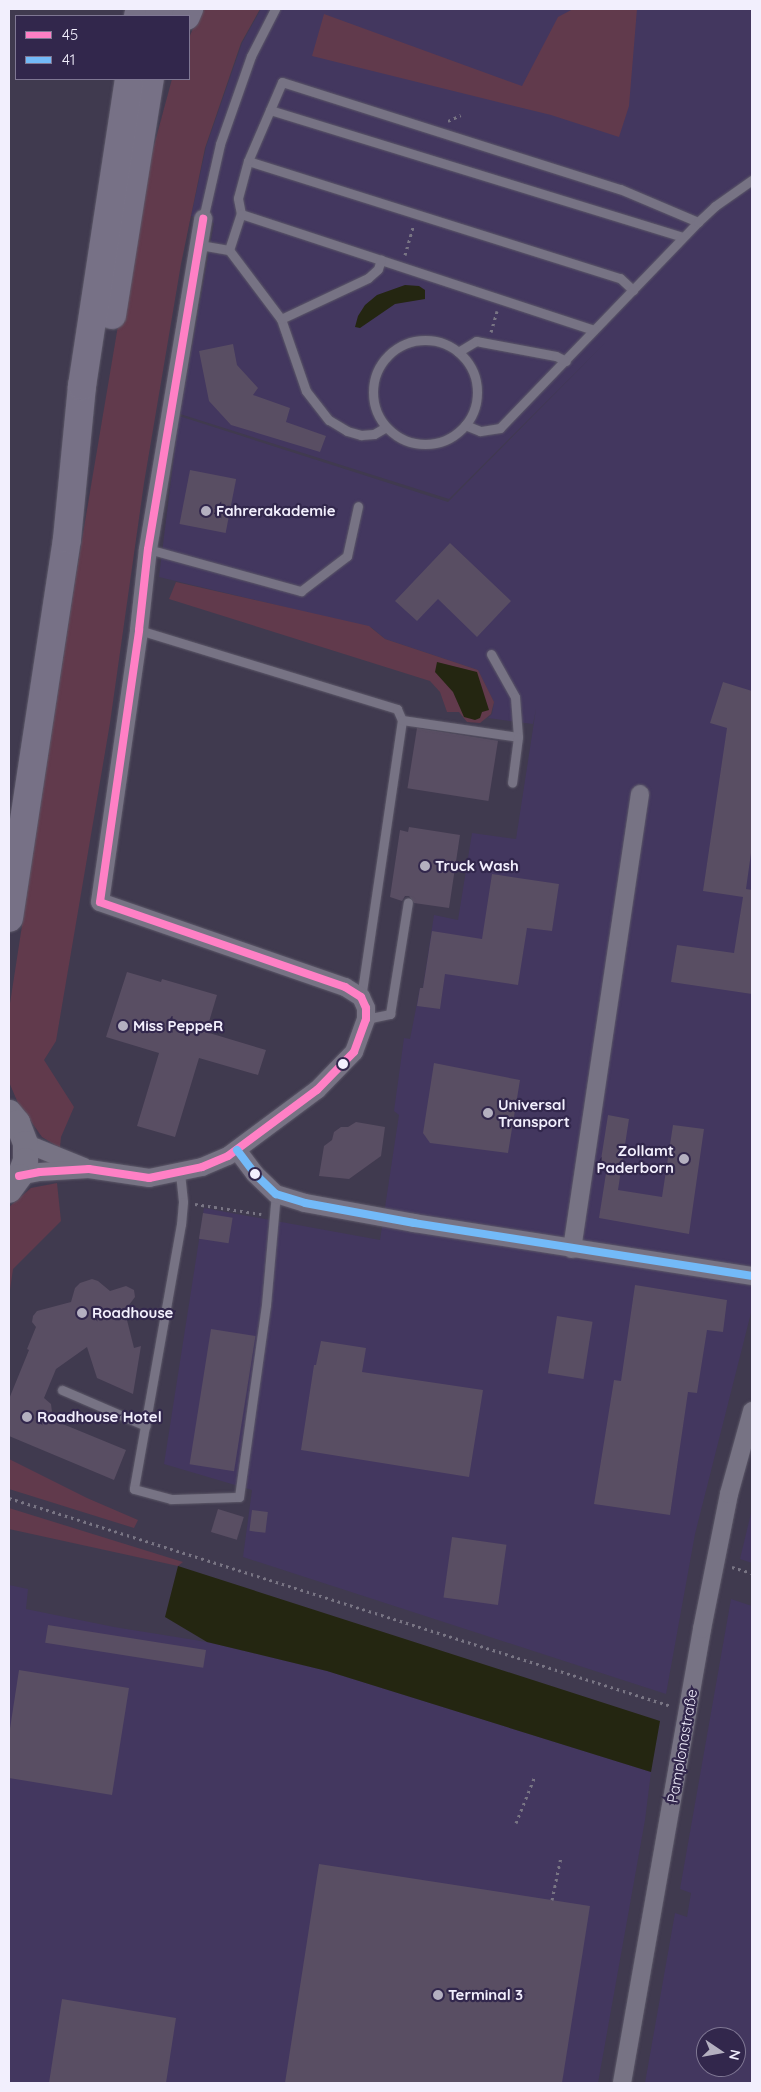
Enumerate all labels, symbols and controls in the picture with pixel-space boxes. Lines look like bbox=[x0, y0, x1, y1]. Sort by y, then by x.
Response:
legend bbox=[15, 15, 190, 80]
text: 45 bbox=[62, 25, 78, 44]
text: 41 bbox=[62, 50, 75, 69]
place label: Fahrerakademie bbox=[216, 502, 336, 520]
marker: Fahrerakademie bbox=[200, 505, 212, 517]
place label: Truck Wash bbox=[435, 857, 519, 875]
marker: Truck Wash bbox=[419, 860, 431, 872]
place label: Miss PeppeR bbox=[133, 1017, 223, 1035]
marker: Miss PeppeR bbox=[117, 1020, 129, 1032]
unlabelled marker bbox=[338, 1059, 348, 1069]
place label: Universal Transport bbox=[498, 1095, 570, 1130]
marker: Universal Transport bbox=[482, 1107, 494, 1119]
place label: Zollamt Paderborn bbox=[597, 1141, 674, 1176]
marker: Zollamt Paderborn bbox=[678, 1153, 690, 1165]
unlabelled marker bbox=[250, 1169, 260, 1179]
place label: Roadhouse bbox=[92, 1304, 173, 1322]
marker: Roadhouse bbox=[76, 1307, 88, 1319]
place label: Roadhouse Hotel bbox=[37, 1408, 162, 1426]
marker: Roadhouse Hotel bbox=[21, 1411, 33, 1423]
street label: Pamplonastraße bbox=[663, 1688, 701, 1804]
place label: Terminal 3 bbox=[448, 1986, 523, 2004]
marker: Terminal 3 bbox=[432, 1989, 444, 2001]
north arrow bbox=[696, 2027, 746, 2077]
text: N bbox=[725, 2048, 745, 2062]

